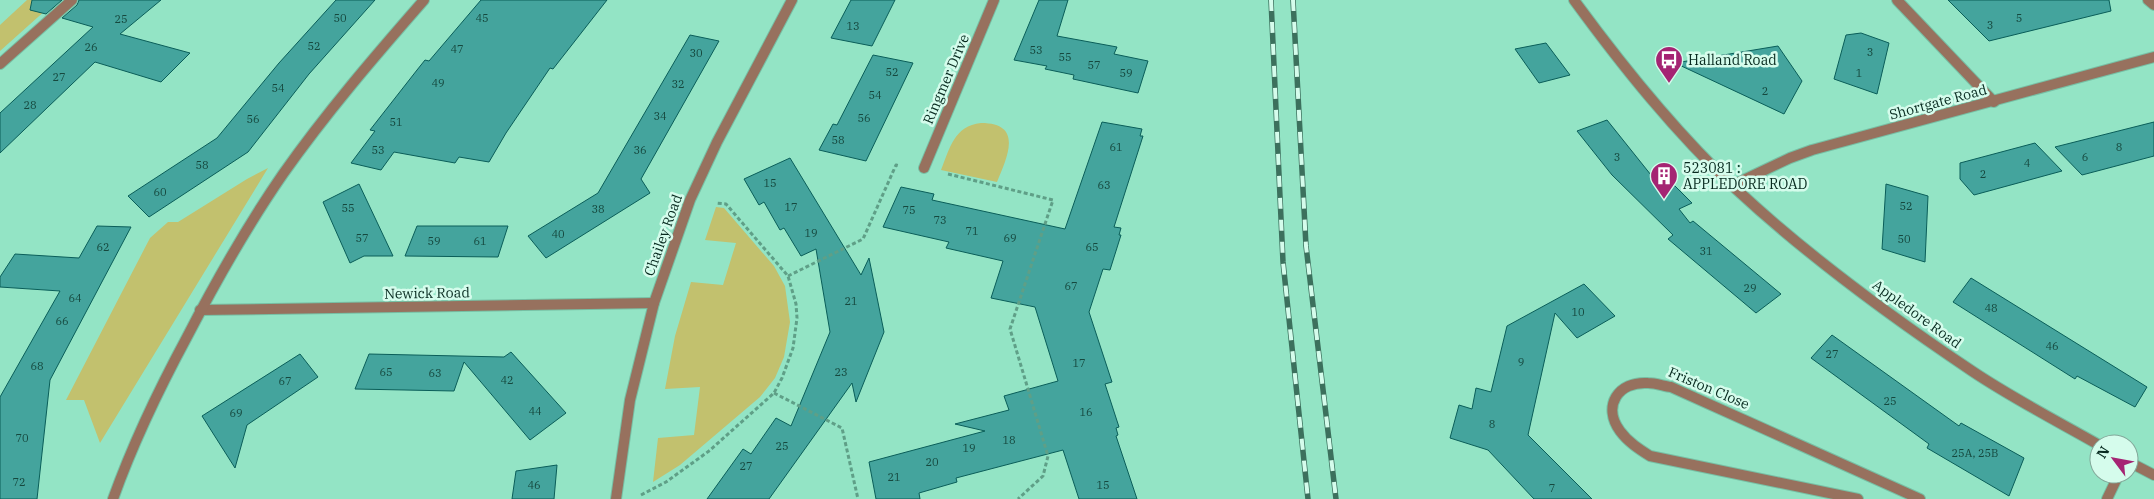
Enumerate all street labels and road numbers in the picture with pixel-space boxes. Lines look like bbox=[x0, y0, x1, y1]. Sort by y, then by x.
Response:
street label: Ringmer Drive bbox=[919, 31, 973, 127]
street label: Shortgate Road bbox=[1887, 80, 1989, 124]
street label: Chailey Road bbox=[640, 191, 686, 278]
street label: Appledore Road bbox=[1869, 276, 1965, 352]
street label: Newick Road bbox=[384, 283, 470, 303]
street label: Friston Close bbox=[1666, 363, 1752, 413]

